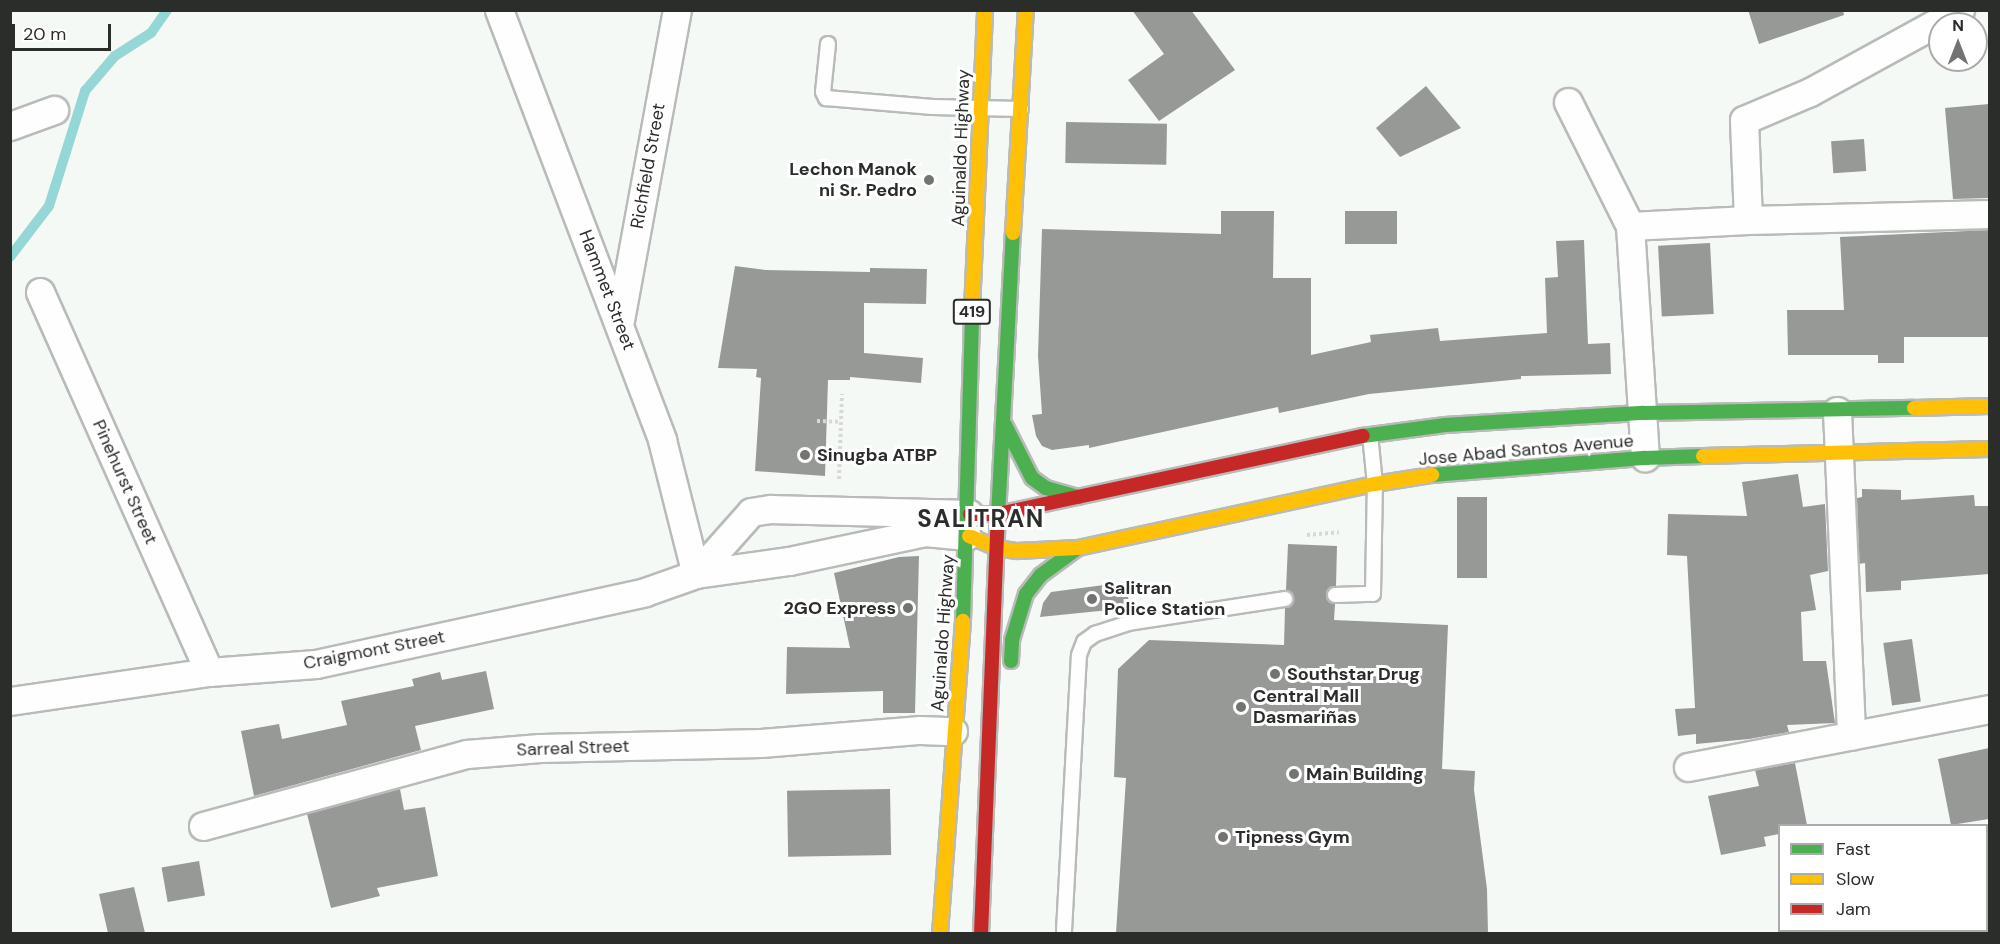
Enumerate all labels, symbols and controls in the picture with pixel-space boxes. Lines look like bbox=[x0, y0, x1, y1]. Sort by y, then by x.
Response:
scale bar bbox=[15, 12, 114, 50]
north arrow bbox=[1928, 12, 1988, 72]
text: N bbox=[1952, 15, 1964, 36]
text: 20 m bbox=[23, 22, 66, 46]
street label: Aguinaldo Highway bbox=[947, 69, 975, 227]
street label: Richfield Street bbox=[626, 102, 670, 230]
place label: Lechon Manok ni Sr. Pedro bbox=[789, 159, 917, 201]
marker: Lechon Manok ni Sr. Pedro bbox=[922, 173, 936, 187]
street label: Hammet Street bbox=[574, 227, 640, 353]
road number: 419 bbox=[952, 299, 992, 325]
street label: Pinehurst Street bbox=[88, 416, 162, 548]
street label: Jose Abad Santos Avenue bbox=[1418, 430, 1634, 470]
place label: Sinugba ATBP bbox=[817, 444, 937, 466]
marker: Sinugba ATBP bbox=[798, 448, 812, 462]
district label: SALITRAN bbox=[917, 505, 1045, 533]
street label: Aguinaldo Highway bbox=[927, 554, 959, 712]
place label: Salitran Police Station bbox=[1104, 578, 1225, 620]
marker: Salitran Police Station bbox=[1085, 592, 1099, 606]
place label: 2GO Express bbox=[784, 597, 896, 619]
marker: 2GO Express bbox=[901, 601, 915, 615]
street label: Craigmont Street bbox=[301, 626, 447, 674]
place label: Southstar Drug bbox=[1287, 663, 1420, 685]
marker: Southstar Drug bbox=[1268, 667, 1282, 681]
place label: Central Mall Dasmariñas bbox=[1253, 686, 1359, 728]
marker: Central Mall Dasmariñas bbox=[1234, 700, 1248, 714]
street label: Sarreal Street bbox=[516, 735, 630, 761]
place label: Main Building bbox=[1306, 763, 1424, 785]
marker: Main Building bbox=[1287, 767, 1301, 781]
legend bbox=[1778, 824, 1988, 932]
place label: Tipness Gym bbox=[1235, 826, 1350, 848]
marker: Tipness Gym bbox=[1216, 830, 1230, 844]
text: Fast bbox=[1836, 837, 1871, 861]
text: Slow bbox=[1836, 867, 1875, 891]
text: Jam bbox=[1836, 897, 1871, 921]

